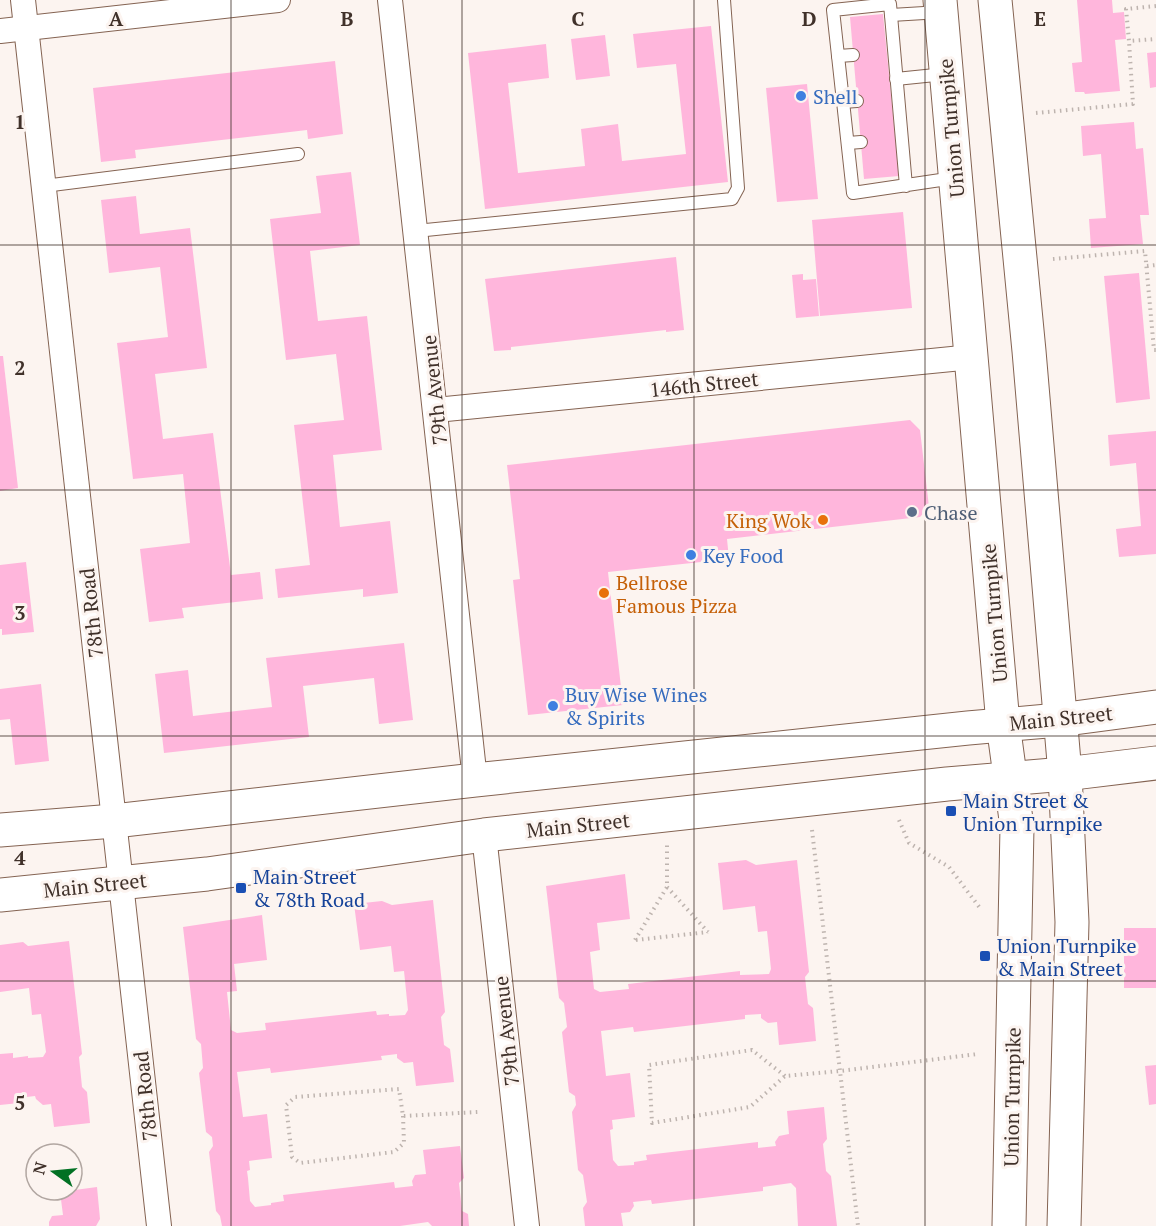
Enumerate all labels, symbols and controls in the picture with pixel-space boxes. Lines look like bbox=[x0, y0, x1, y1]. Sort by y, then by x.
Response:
text: A bbox=[109, 5, 124, 32]
text: B bbox=[341, 5, 354, 32]
text: C bbox=[571, 5, 585, 32]
text: D bbox=[802, 5, 816, 32]
text: E bbox=[1034, 5, 1046, 32]
street label: Union Turnpike bbox=[931, 57, 971, 199]
place label: Shell bbox=[813, 83, 858, 110]
marker: Shell bbox=[794, 89, 808, 103]
text: 1 bbox=[14, 108, 26, 135]
street label: 79th Avenue bbox=[415, 334, 453, 446]
text: 2 bbox=[14, 354, 26, 381]
street label: 146th Street bbox=[648, 365, 760, 403]
place label: Chase bbox=[924, 499, 977, 526]
marker: Chase bbox=[905, 505, 919, 519]
place label: King Wok bbox=[726, 507, 812, 534]
marker: King Wok bbox=[816, 513, 830, 527]
place label: Key Food bbox=[703, 542, 784, 569]
street label: Union Turnpike bbox=[974, 542, 1014, 684]
marker: Key Food bbox=[684, 548, 698, 562]
street label: 78th Road bbox=[73, 567, 109, 659]
place label: Bellrose Famous Pizza bbox=[616, 569, 737, 619]
marker: Bellrose Famous Pizza bbox=[597, 586, 611, 600]
text: 3 bbox=[14, 599, 26, 626]
place label: Buy Wise Wines & Spirits bbox=[565, 681, 707, 731]
marker: Buy Wise Wines & Spirits bbox=[546, 699, 560, 713]
street label: Main Street bbox=[1008, 699, 1114, 737]
place label: Main Street & Union Turnpike bbox=[963, 787, 1102, 837]
marker: Main Street & Union Turnpike bbox=[944, 804, 958, 818]
street label: Main Street bbox=[525, 806, 631, 844]
text: 4 bbox=[14, 844, 26, 871]
place label: Main Street & 78th Road bbox=[253, 863, 365, 913]
street label: Main Street bbox=[42, 866, 148, 904]
marker: Main Street & 78th Road bbox=[234, 881, 248, 895]
place label: Union Turnpike & Main Street bbox=[997, 932, 1136, 982]
marker: Union Turnpike & Main Street bbox=[978, 949, 992, 963]
street label: 79th Avenue bbox=[487, 975, 525, 1087]
street label: Union Turnpike bbox=[997, 1027, 1027, 1167]
street label: 78th Road bbox=[127, 1050, 163, 1142]
text: 5 bbox=[14, 1089, 26, 1116]
north arrow bbox=[24, 1142, 84, 1202]
text: N bbox=[27, 1159, 52, 1177]

